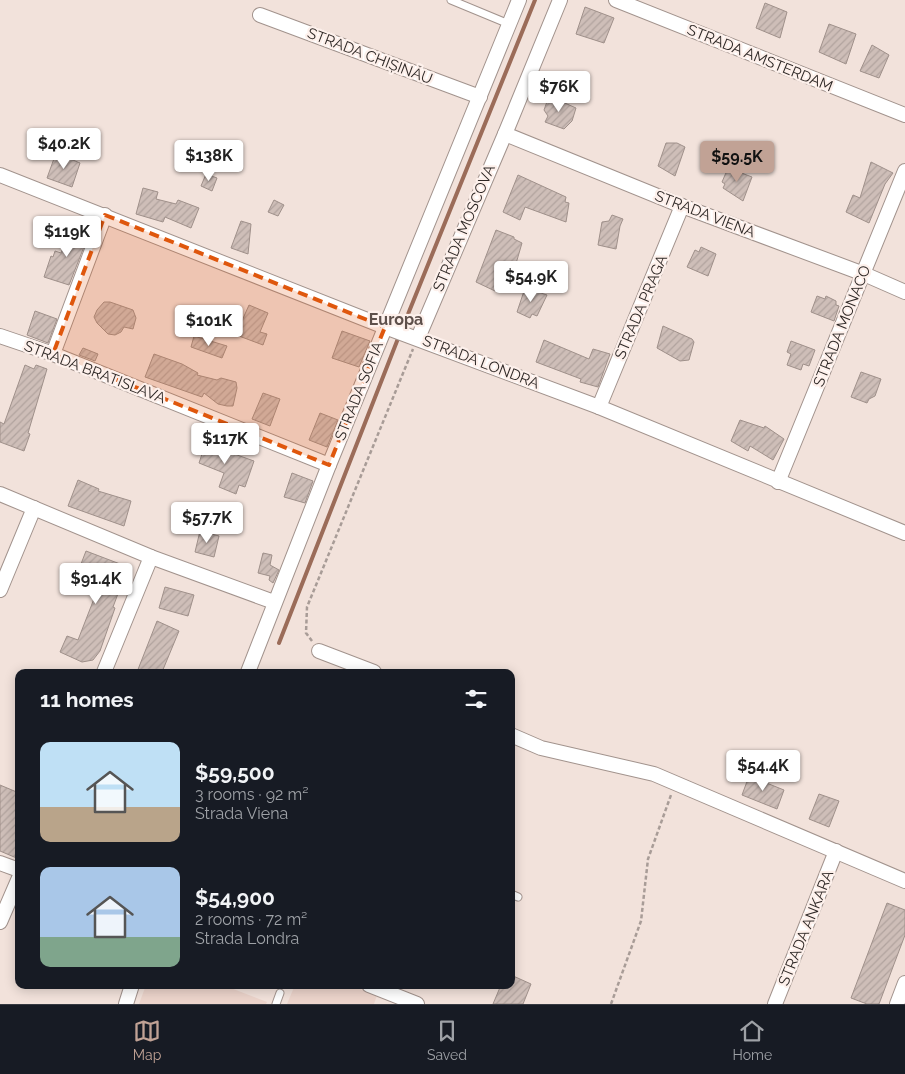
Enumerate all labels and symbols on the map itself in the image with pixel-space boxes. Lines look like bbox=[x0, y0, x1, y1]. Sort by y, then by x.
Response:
street label: STRADA AMSTERDAM bbox=[684, 21, 836, 95]
street label: STRADA CHIȘINĂU bbox=[305, 24, 435, 88]
pin: $76K bbox=[529, 70, 589, 113]
pin: $40.2K bbox=[23, 128, 105, 170]
pin: $138K bbox=[174, 140, 244, 182]
pin: $59.5K bbox=[696, 140, 778, 183]
street label: STRADA MOSCOVA bbox=[429, 162, 499, 294]
street label: STRADA VIENA bbox=[652, 187, 758, 241]
pin: $119K bbox=[32, 216, 102, 258]
street label: STRADA PRAGA bbox=[611, 252, 671, 362]
pin: $54.9K bbox=[490, 260, 572, 303]
street label: STRADA MONACO bbox=[809, 263, 875, 389]
pin: $101K bbox=[174, 304, 244, 347]
district label: Europa bbox=[369, 310, 423, 329]
street label: STRADA LONDRA bbox=[420, 331, 542, 393]
street label: STRADA BRATISLAVA bbox=[22, 337, 168, 407]
street label: STRADA SOFIA bbox=[331, 339, 387, 443]
pin: $117K bbox=[190, 422, 260, 465]
pin: $57.7K bbox=[166, 502, 248, 544]
pin: $91.4K bbox=[55, 562, 137, 605]
pin: $54.4K bbox=[722, 750, 804, 792]
street label: STRADA ANKARA bbox=[775, 868, 837, 988]

